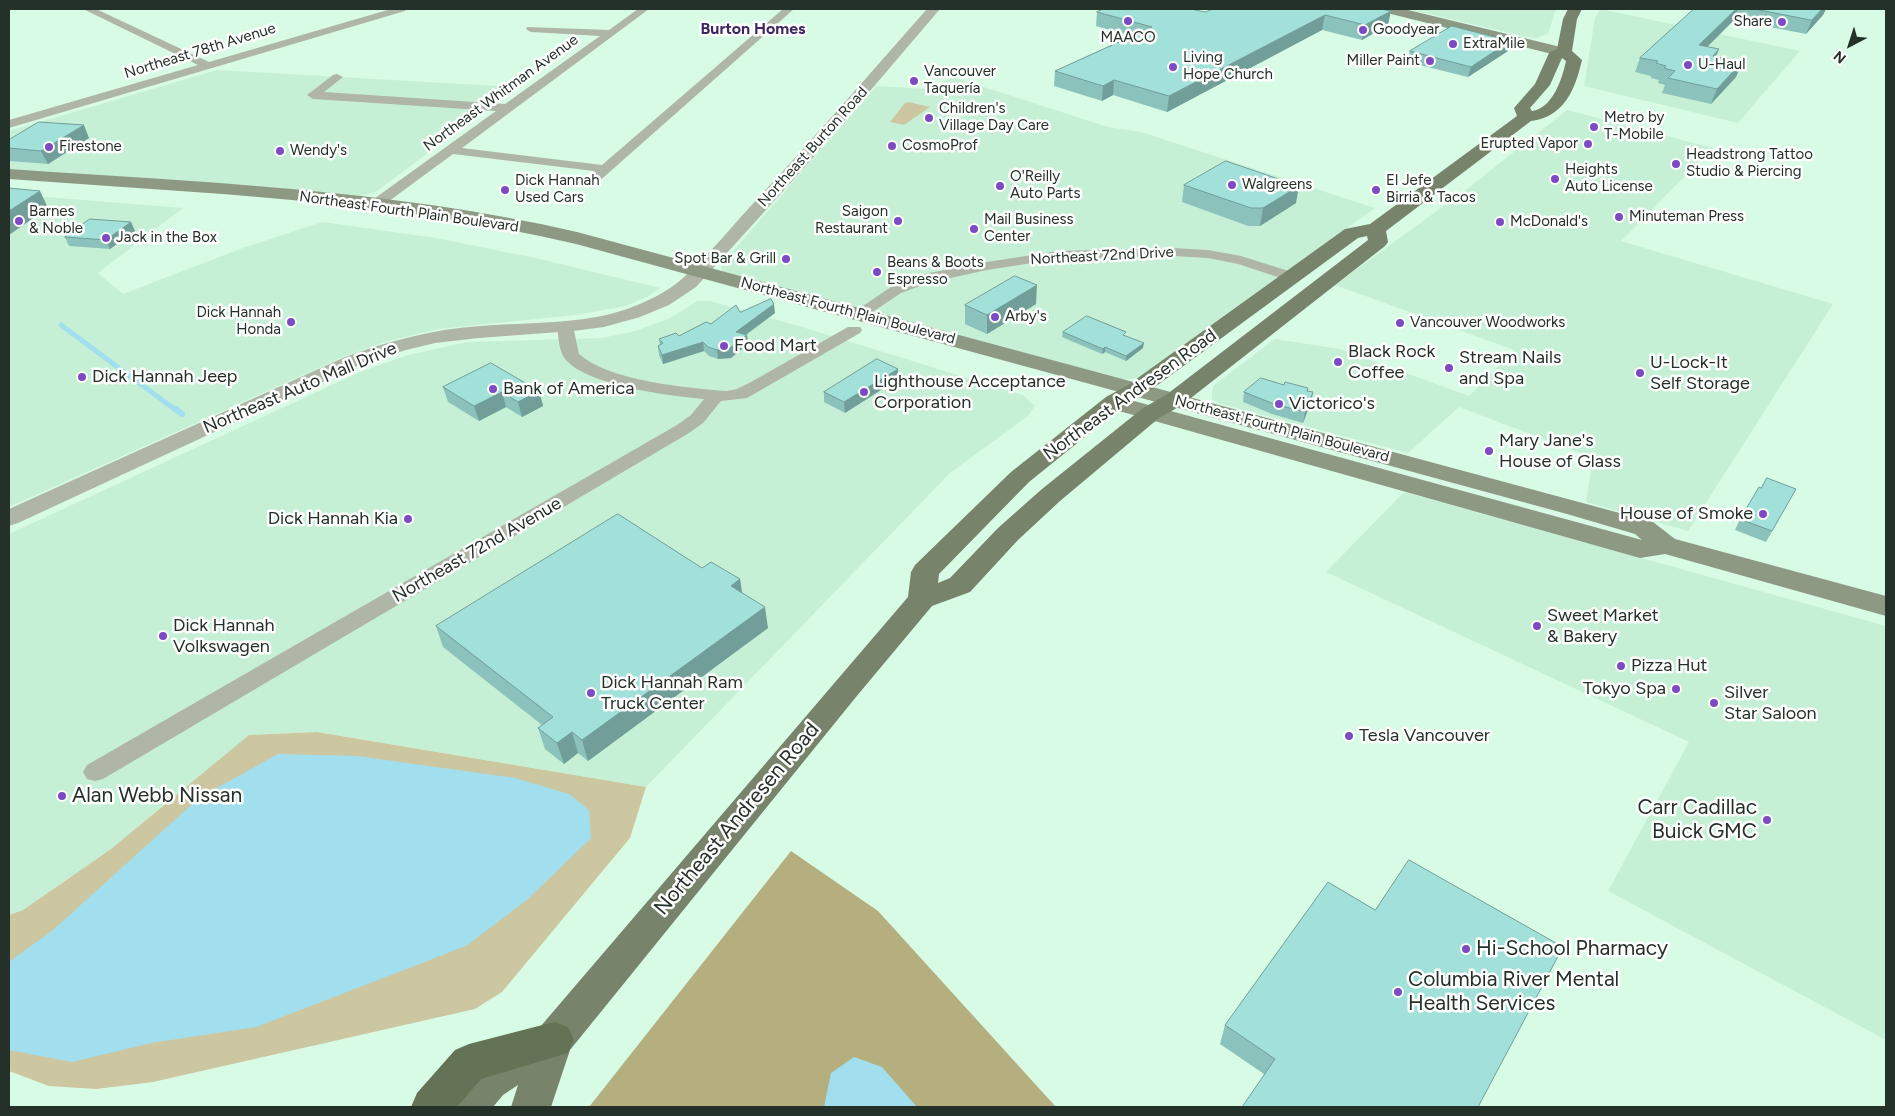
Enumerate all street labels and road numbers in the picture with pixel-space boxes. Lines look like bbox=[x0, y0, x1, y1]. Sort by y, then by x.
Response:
street label: Northeast 78th Avenue bbox=[122, 19, 278, 83]
street label: Northeast Whitman Avenue bbox=[420, 31, 582, 155]
street label: Northeast Burton Road bbox=[754, 83, 872, 211]
street label: Northeast Fourth Plain Boulevard bbox=[298, 188, 520, 236]
street label: Northeast 72nd Drive bbox=[1030, 243, 1174, 269]
street label: Northeast Fourth Plain Boulevard bbox=[739, 274, 957, 348]
street label: Northeast Andresen Road bbox=[1039, 325, 1221, 465]
street label: Northeast Auto Mall Drive bbox=[200, 337, 400, 439]
street label: Northeast Fourth Plain Boulevard bbox=[1173, 392, 1391, 466]
street label: Northeast 72nd Avenue bbox=[389, 493, 565, 607]
street label: Northeast Andresen Road bbox=[649, 718, 825, 920]

